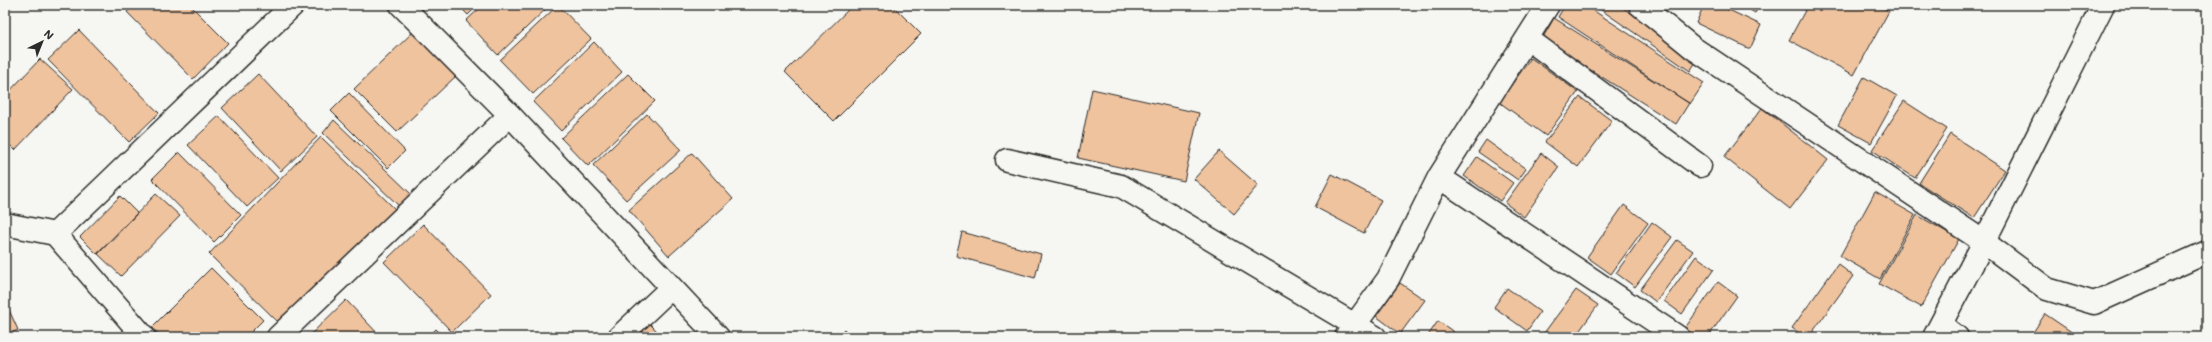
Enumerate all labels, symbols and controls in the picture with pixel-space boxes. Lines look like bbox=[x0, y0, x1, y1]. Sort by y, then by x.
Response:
north arrow bbox=[22, 22, 62, 62]
text: N bbox=[41, 26, 57, 43]

